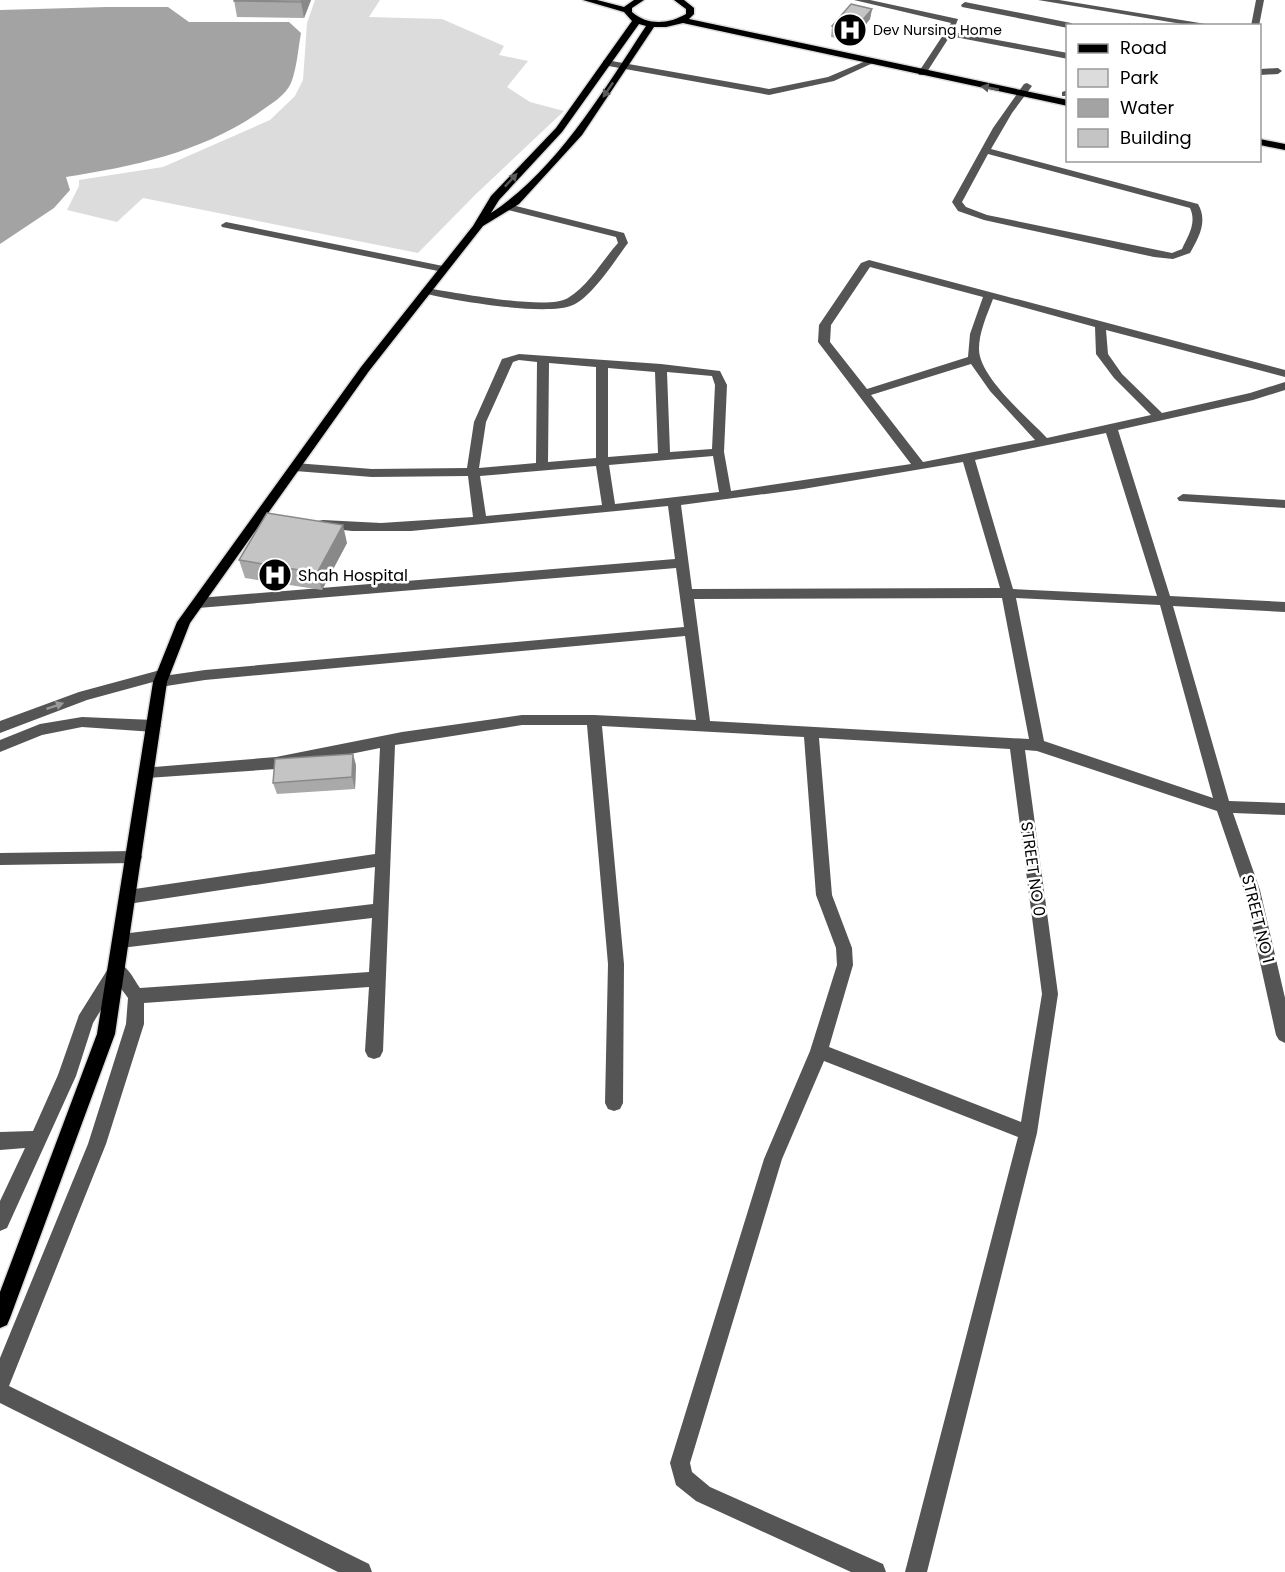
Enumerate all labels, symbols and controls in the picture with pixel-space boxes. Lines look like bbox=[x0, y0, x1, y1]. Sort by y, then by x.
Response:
hospital icon: Dev Nursing Home bbox=[832, 12, 868, 48]
place label: Dev Nursing Home bbox=[873, 20, 1002, 40]
legend bbox=[1066, 24, 1261, 162]
text: Road bbox=[1120, 35, 1167, 60]
text: Park bbox=[1120, 65, 1159, 90]
one-way arrow bbox=[602, 82, 614, 98]
one-way arrow bbox=[980, 83, 999, 92]
text: Water bbox=[1120, 95, 1174, 120]
text: Building bbox=[1120, 125, 1192, 150]
one-way arrow bbox=[504, 173, 518, 188]
hospital icon: Shah Hospital bbox=[257, 557, 293, 593]
place label: Shah Hospital bbox=[298, 564, 408, 587]
one-way arrow bbox=[46, 701, 64, 711]
street label: STREET NO 0 bbox=[1015, 820, 1051, 918]
street label: STREET NO 1 bbox=[1236, 872, 1280, 966]

